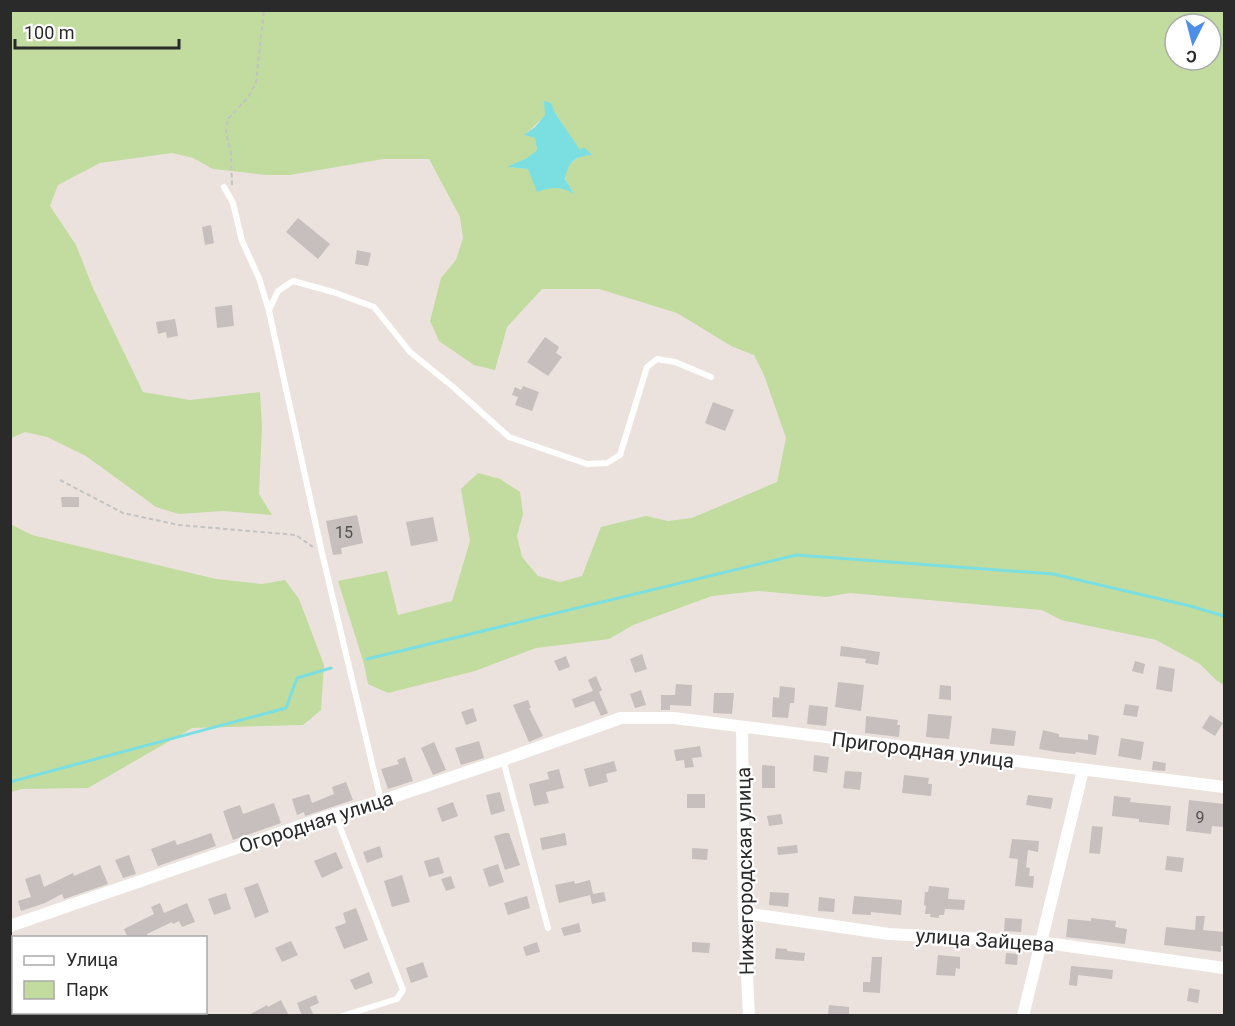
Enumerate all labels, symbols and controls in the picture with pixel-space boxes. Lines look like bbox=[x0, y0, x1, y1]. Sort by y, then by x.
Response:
scale bar bbox=[15, 12, 178, 50]
north arrow bbox=[1163, 12, 1223, 72]
text: 100 m bbox=[24, 22, 75, 43]
text: С bbox=[1185, 46, 1198, 66]
house number: 15 bbox=[335, 523, 353, 542]
street label: Пригородная улица bbox=[830, 727, 1016, 773]
street label: Нижегородская улица bbox=[731, 767, 759, 975]
street label: Огородная улица bbox=[236, 786, 396, 858]
house number: 9 bbox=[1196, 808, 1205, 827]
street label: улица Зайцева bbox=[915, 923, 1055, 957]
legend bbox=[12, 936, 207, 1014]
text: Улица bbox=[66, 949, 118, 970]
text: Парк bbox=[66, 979, 109, 1000]

